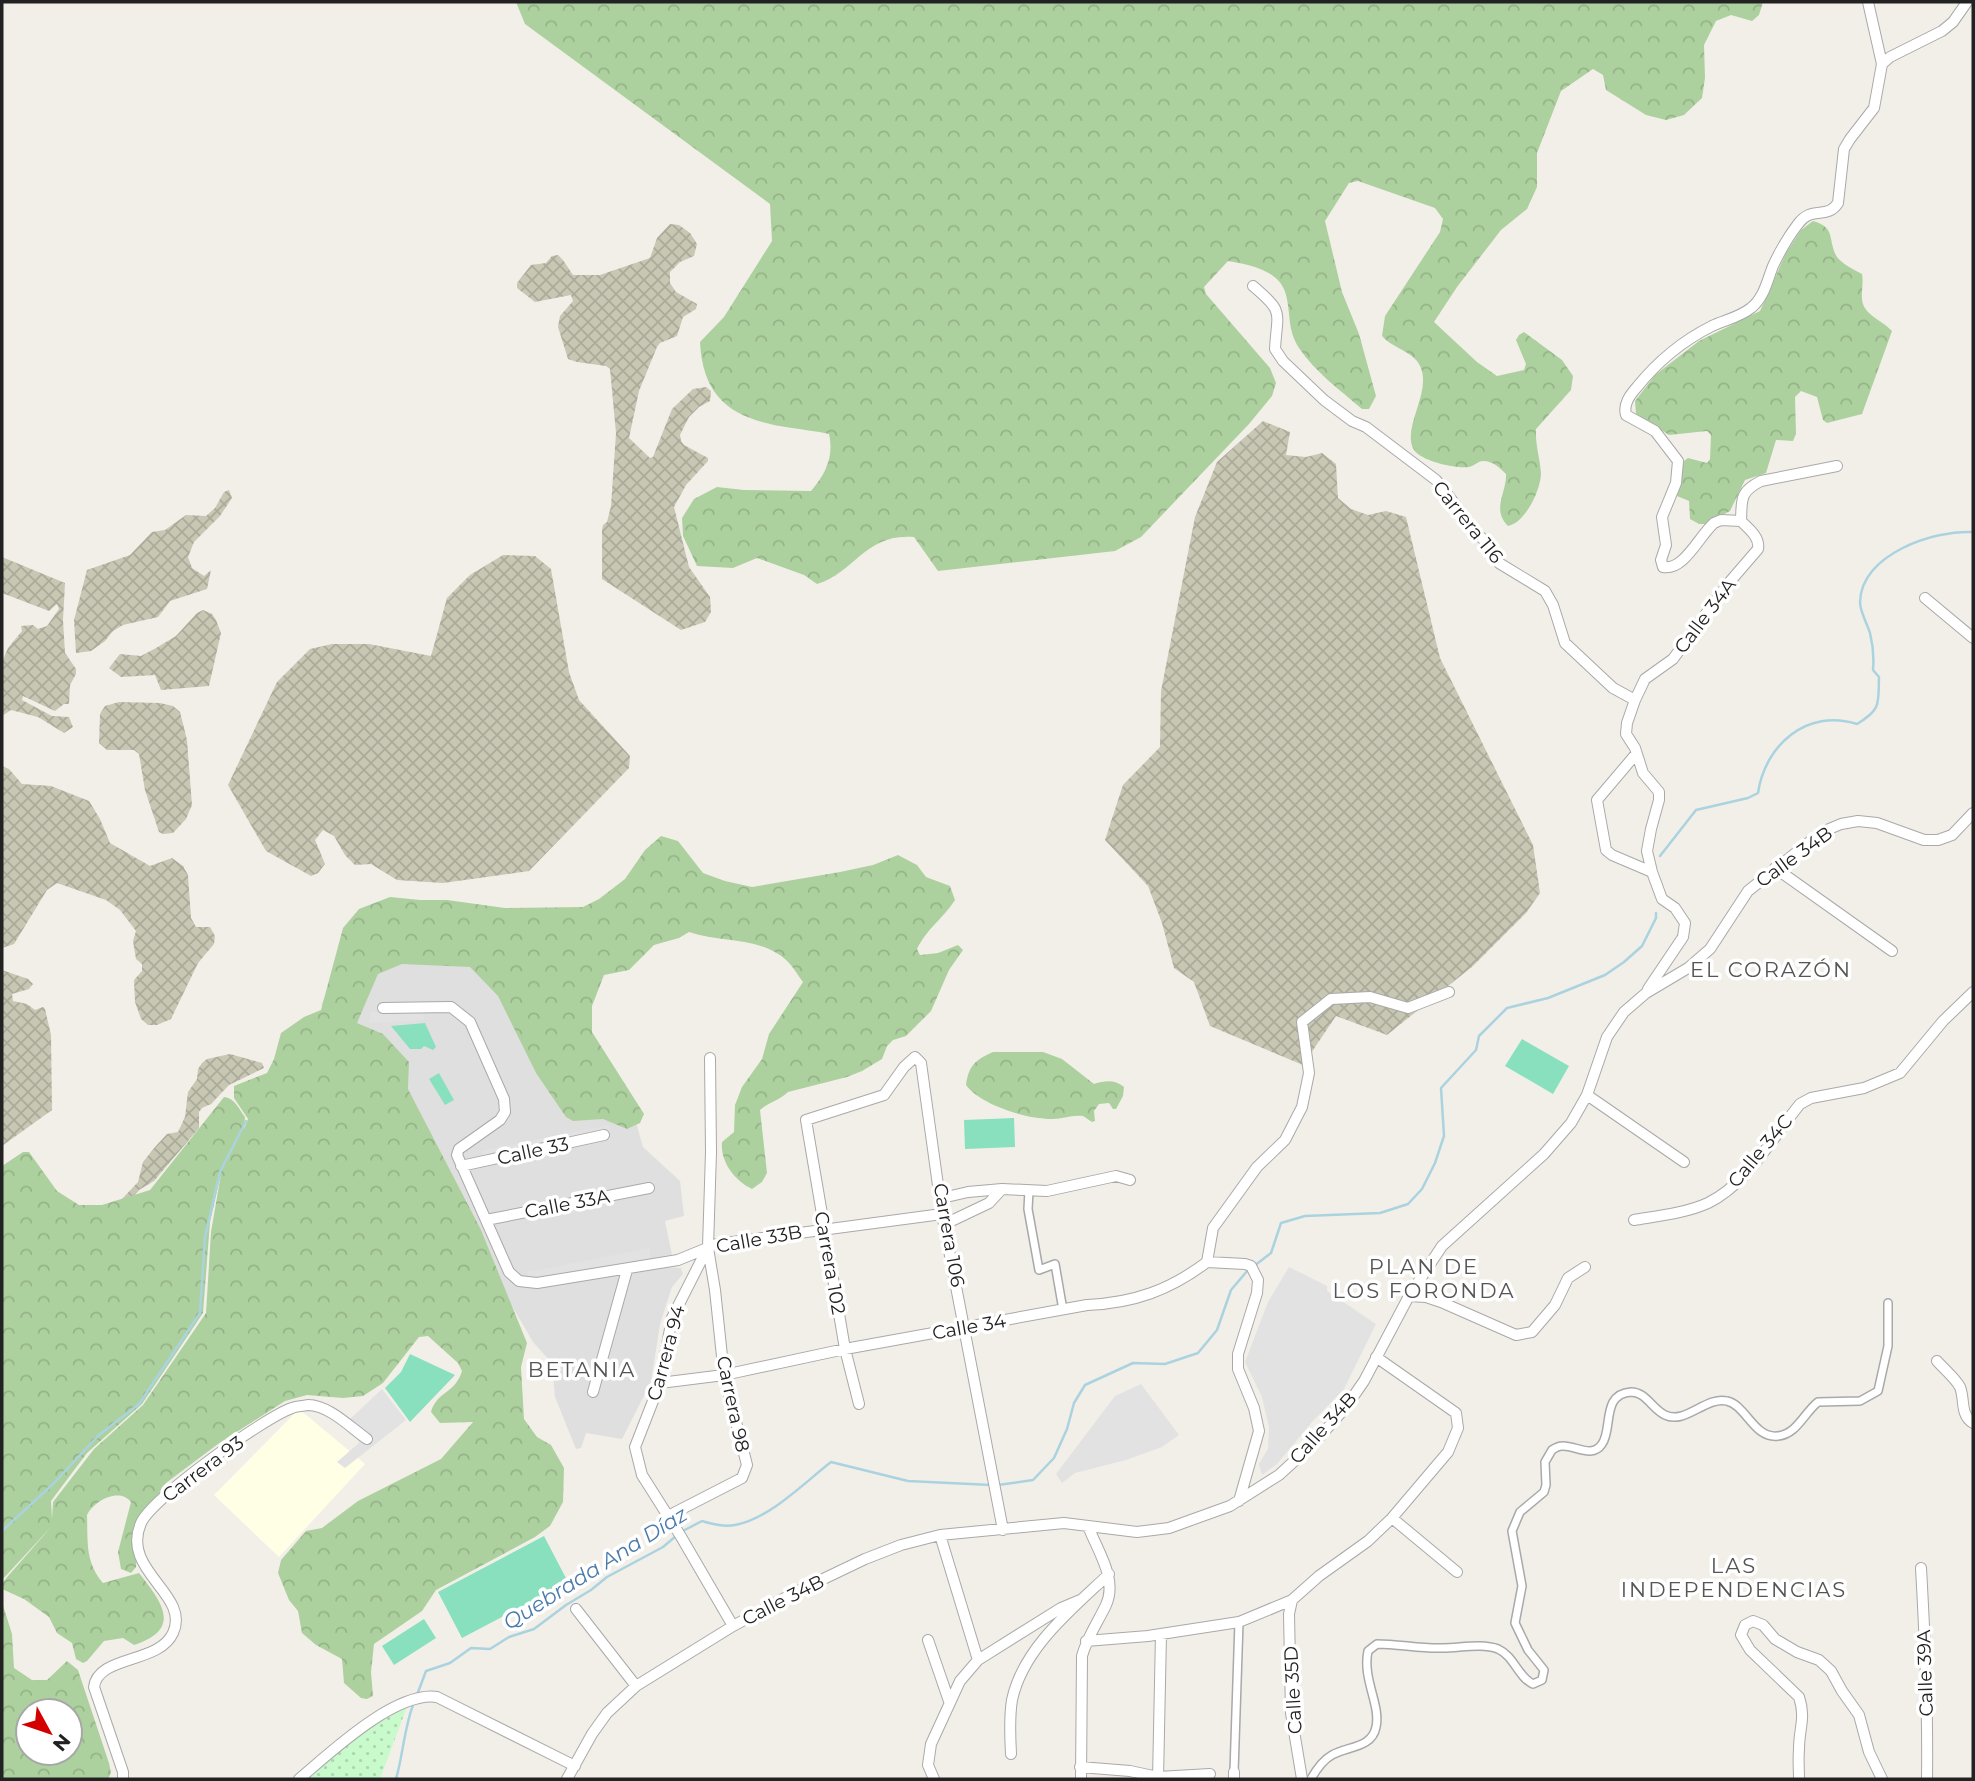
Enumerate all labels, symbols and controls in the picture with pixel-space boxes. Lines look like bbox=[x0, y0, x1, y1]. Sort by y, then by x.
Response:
street label: Carrera 116 bbox=[1428, 476, 1508, 568]
street label: Calle 34A bbox=[1669, 574, 1741, 658]
street label: Calle 34B bbox=[1751, 822, 1837, 892]
district label: EL CORAZÓN bbox=[1690, 957, 1852, 982]
street label: Calle 34C bbox=[1723, 1110, 1797, 1192]
street label: Calle 33 bbox=[495, 1132, 571, 1170]
street label: Carrera 106 bbox=[929, 1181, 969, 1289]
street label: Calle 33A bbox=[522, 1184, 612, 1224]
street label: Carrera 102 bbox=[810, 1210, 850, 1316]
street label: Calle 33B bbox=[714, 1220, 804, 1258]
district label: PLAN DE LOS FORONDA bbox=[1333, 1254, 1515, 1303]
street label: Carrera 94 bbox=[642, 1302, 690, 1403]
street label: Calle 34 bbox=[930, 1309, 1008, 1345]
street label: Carrera 98 bbox=[712, 1354, 754, 1454]
district label: BETANIA bbox=[528, 1357, 636, 1382]
street label: Calle 34B bbox=[1285, 1387, 1361, 1469]
street label: Carrera 93 bbox=[158, 1431, 248, 1507]
water label: Quebrada Ana Díaz bbox=[498, 1501, 692, 1635]
district label: LAS INDEPENDENCIAS bbox=[1621, 1553, 1847, 1602]
street label: Calle 34B bbox=[738, 1570, 828, 1630]
street label: Calle 39A bbox=[1912, 1629, 1938, 1717]
street label: Calle 35D bbox=[1279, 1645, 1307, 1735]
north arrow bbox=[14, 1697, 84, 1767]
text: N bbox=[48, 1729, 75, 1756]

